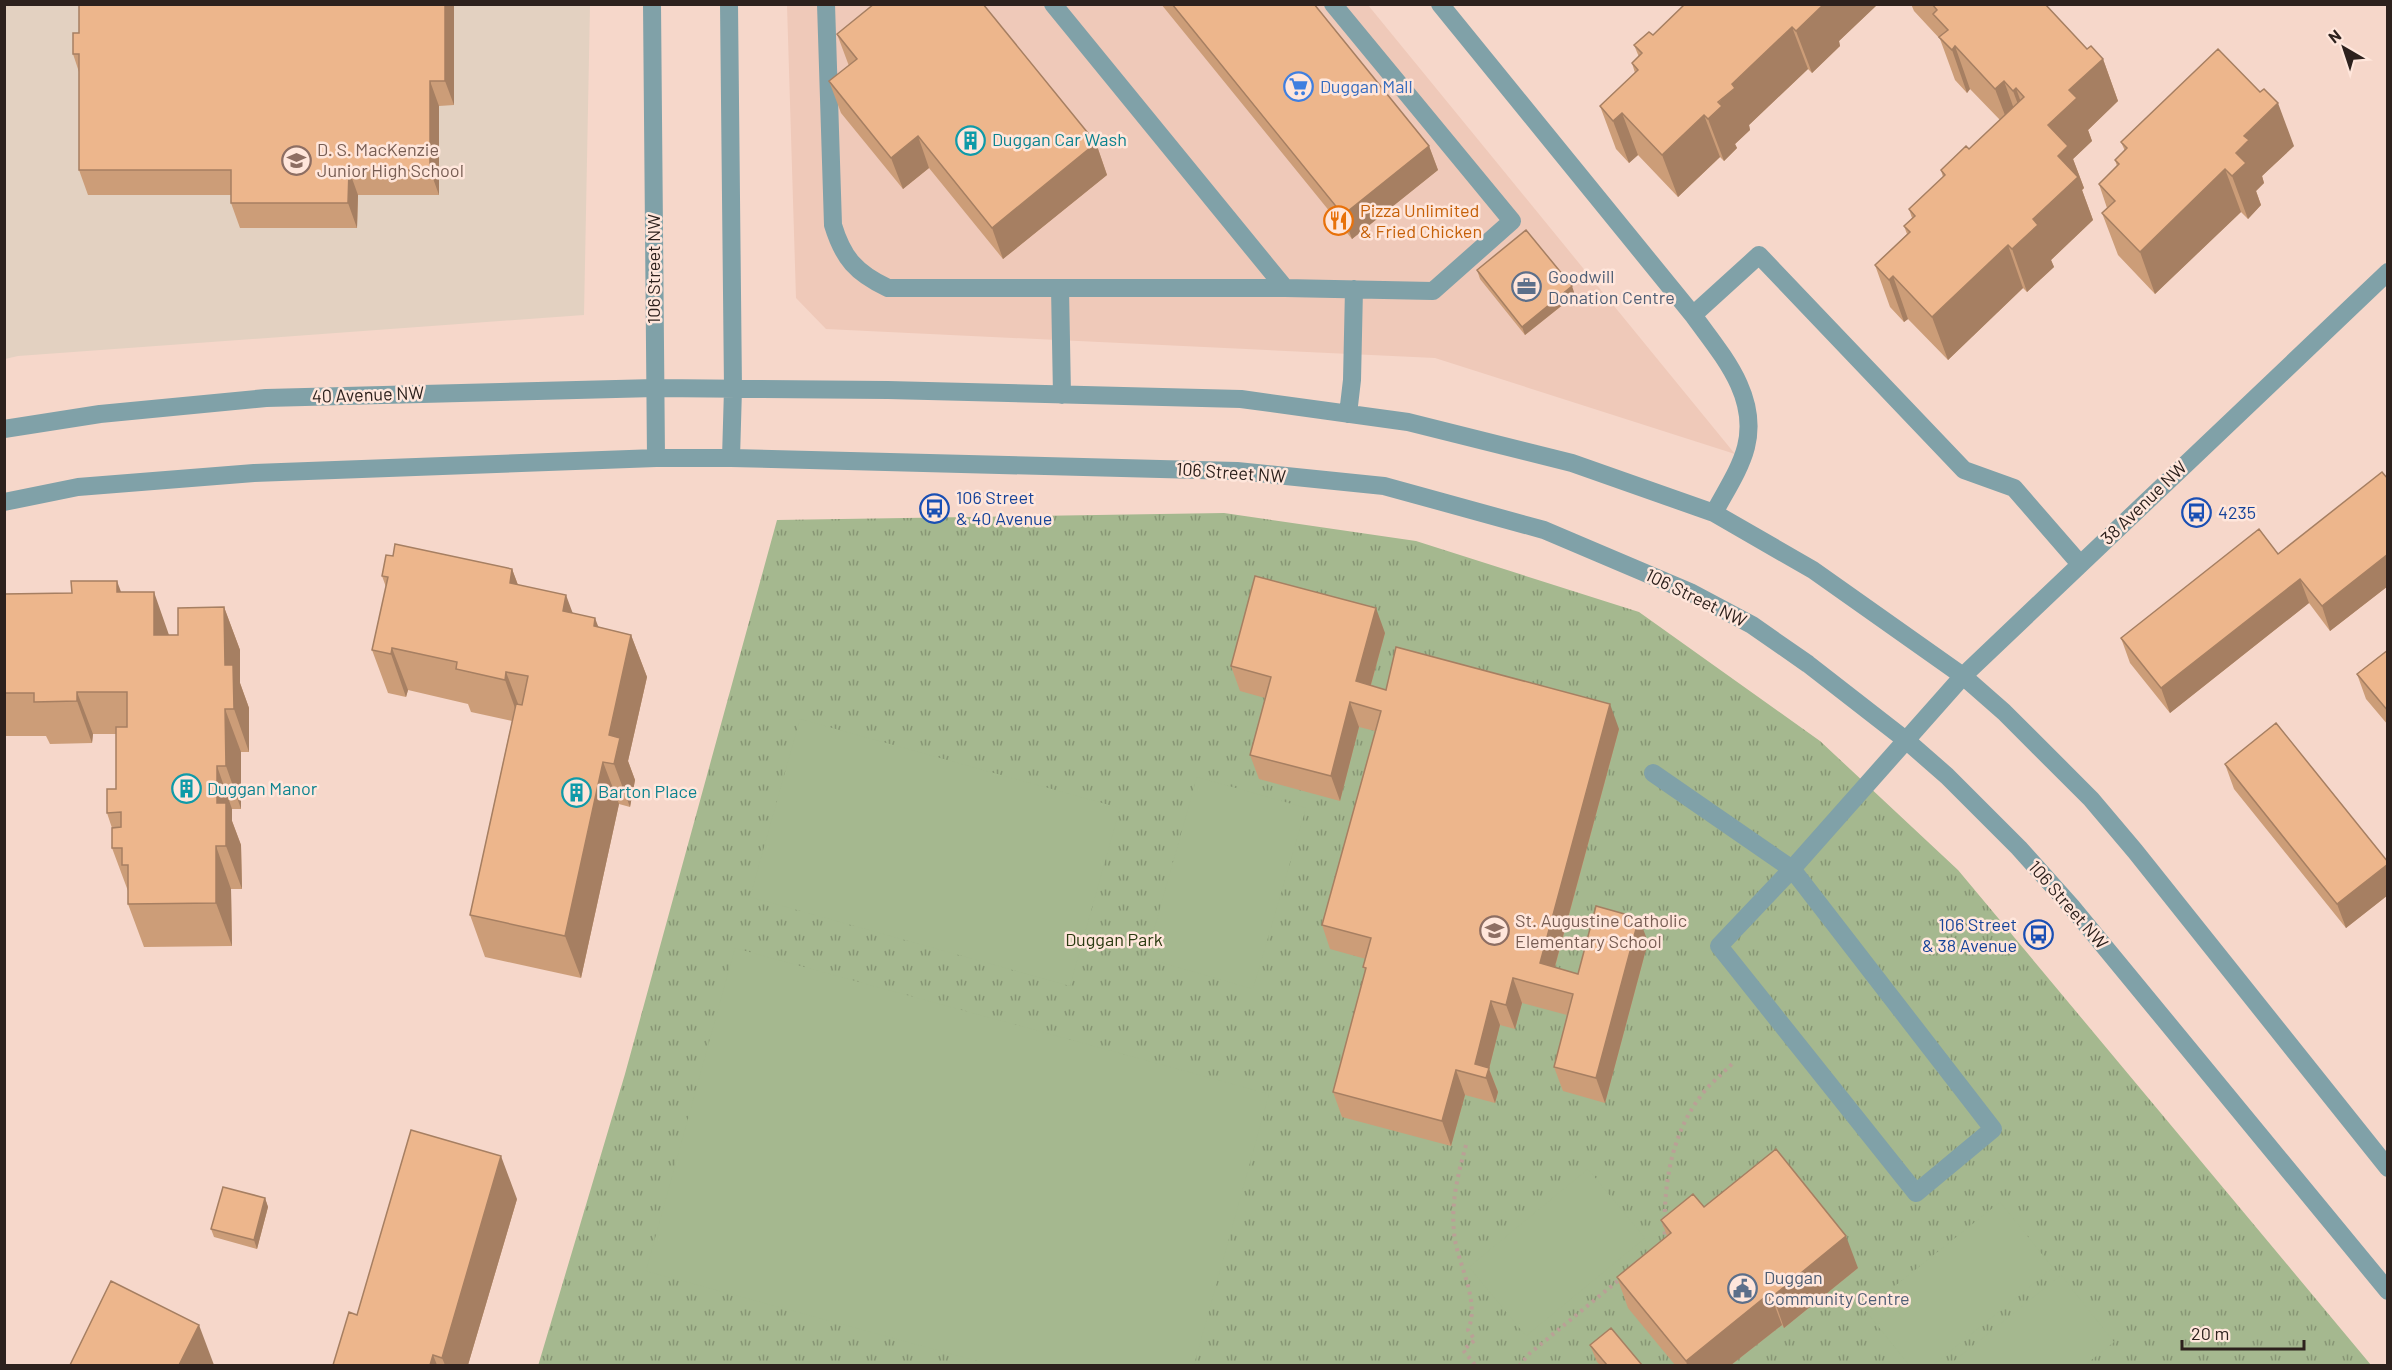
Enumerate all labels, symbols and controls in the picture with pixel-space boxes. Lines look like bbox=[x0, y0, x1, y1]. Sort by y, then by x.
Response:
north arrow bbox=[2314, 18, 2374, 78]
text: N bbox=[2324, 25, 2344, 47]
supermarket icon: Duggan Mall bbox=[1283, 71, 1315, 103]
place label: Duggan Mall bbox=[1320, 75, 1413, 97]
building icon: Duggan Car Wash bbox=[955, 124, 987, 156]
place label: Duggan Car Wash bbox=[992, 128, 1127, 150]
place label: D. S. MacKenzie Junior High School bbox=[317, 138, 464, 181]
school or university icon: D. S. MacKenzie Junior High School bbox=[280, 144, 312, 176]
place label: Pizza Unlimited & Fried Chicken bbox=[1360, 199, 1482, 242]
restaurant icon: Pizza Unlimited & Fried Chicken bbox=[1323, 205, 1355, 237]
street label: 106 Street NW bbox=[642, 214, 664, 324]
place label: Goodwill Donation Centre bbox=[1548, 265, 1675, 308]
office icon: Goodwill Donation Centre bbox=[1511, 271, 1543, 303]
street label: 40 Avenue NW bbox=[311, 381, 425, 407]
street label: 38 Avenue NW bbox=[2096, 456, 2191, 549]
street label: 106 Street NW bbox=[1175, 457, 1287, 487]
place label: 106 Street & 40 Avenue bbox=[956, 486, 1052, 529]
bus stop icon: 106 Street & 40 Avenue bbox=[919, 492, 951, 524]
bus stop icon: 4235 bbox=[2181, 497, 2213, 529]
place label: 4235 bbox=[2218, 501, 2256, 523]
street label: 106 Street NW bbox=[1642, 563, 1751, 631]
building icon: Duggan Manor bbox=[170, 773, 202, 805]
building icon: Barton Place bbox=[561, 776, 593, 808]
place label: Duggan Manor bbox=[207, 777, 318, 799]
place label: Barton Place bbox=[598, 780, 697, 802]
street label: 106 Street NW bbox=[2024, 856, 2113, 953]
place label: St. Augustine Catholic Elementary School bbox=[1515, 909, 1687, 952]
place label: 106 Street & 38 Avenue bbox=[1922, 913, 2017, 956]
school or university icon: St. Augustine Catholic Elementary School bbox=[1478, 915, 1510, 947]
bus stop icon: 106 Street & 38 Avenue bbox=[2022, 919, 2054, 951]
park label: Duggan Park bbox=[1065, 928, 1163, 950]
place label: Duggan Community Centre bbox=[1764, 1266, 1910, 1309]
public building icon: Duggan Community Centre bbox=[1727, 1272, 1759, 1304]
scale bar bbox=[2182, 1313, 2304, 1351]
text: 20 m bbox=[2191, 1322, 2229, 1344]

